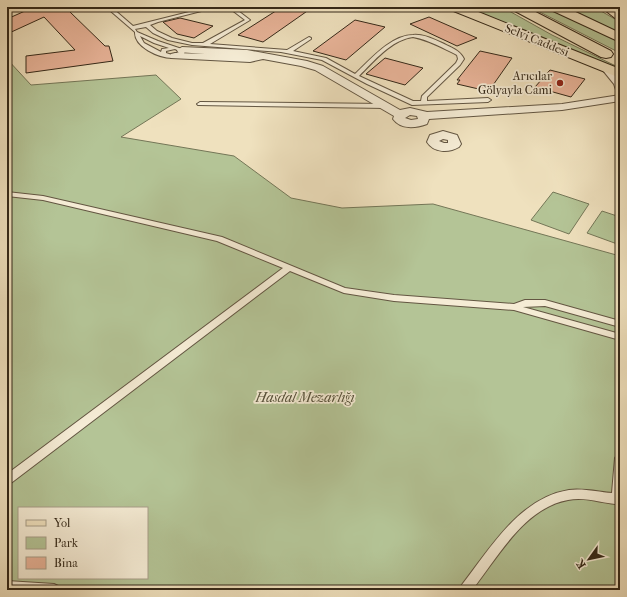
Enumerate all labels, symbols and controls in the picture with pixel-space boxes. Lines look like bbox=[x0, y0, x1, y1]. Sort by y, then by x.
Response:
street label: Selvi Caddesi bbox=[503, 21, 572, 59]
place label: Arıcılar Gölyayla Cami bbox=[478, 69, 553, 97]
marker: Arıcılar Gölyayla Cami bbox=[555, 78, 565, 88]
park label: Hasdal Mezarlığı bbox=[254, 389, 355, 406]
legend bbox=[18, 507, 148, 579]
text: Yol bbox=[53, 516, 71, 530]
text: Park bbox=[54, 536, 79, 550]
north arrow bbox=[569, 539, 609, 579]
text: Bina bbox=[54, 556, 78, 570]
text: K bbox=[573, 556, 589, 571]

